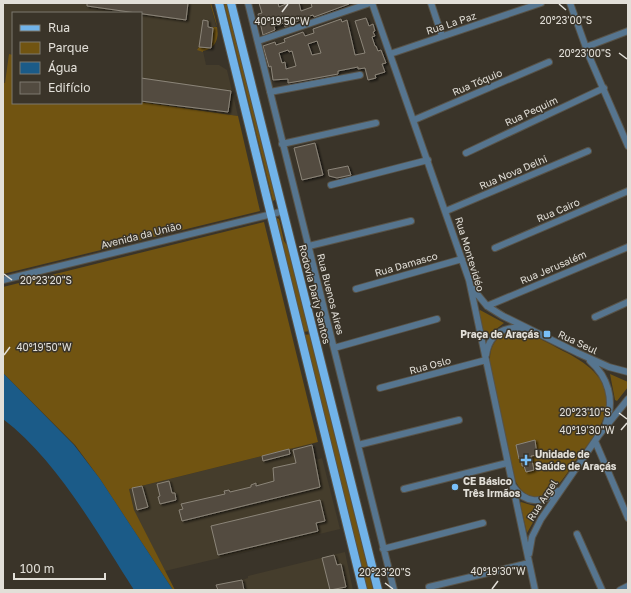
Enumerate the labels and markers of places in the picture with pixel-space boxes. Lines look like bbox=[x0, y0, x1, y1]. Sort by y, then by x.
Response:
place label: Praça de Araçás bbox=[460, 328, 539, 340]
marker: Praça de Araçás bbox=[542, 329, 552, 339]
place label: Unidade de Saúde de Araçás bbox=[535, 448, 617, 472]
marker: Unidade de Saúde de Araçás bbox=[520, 454, 532, 466]
place label: CE Básico Três Irmãos bbox=[463, 475, 521, 499]
marker: CE Básico Três Irmãos bbox=[450, 482, 460, 492]

